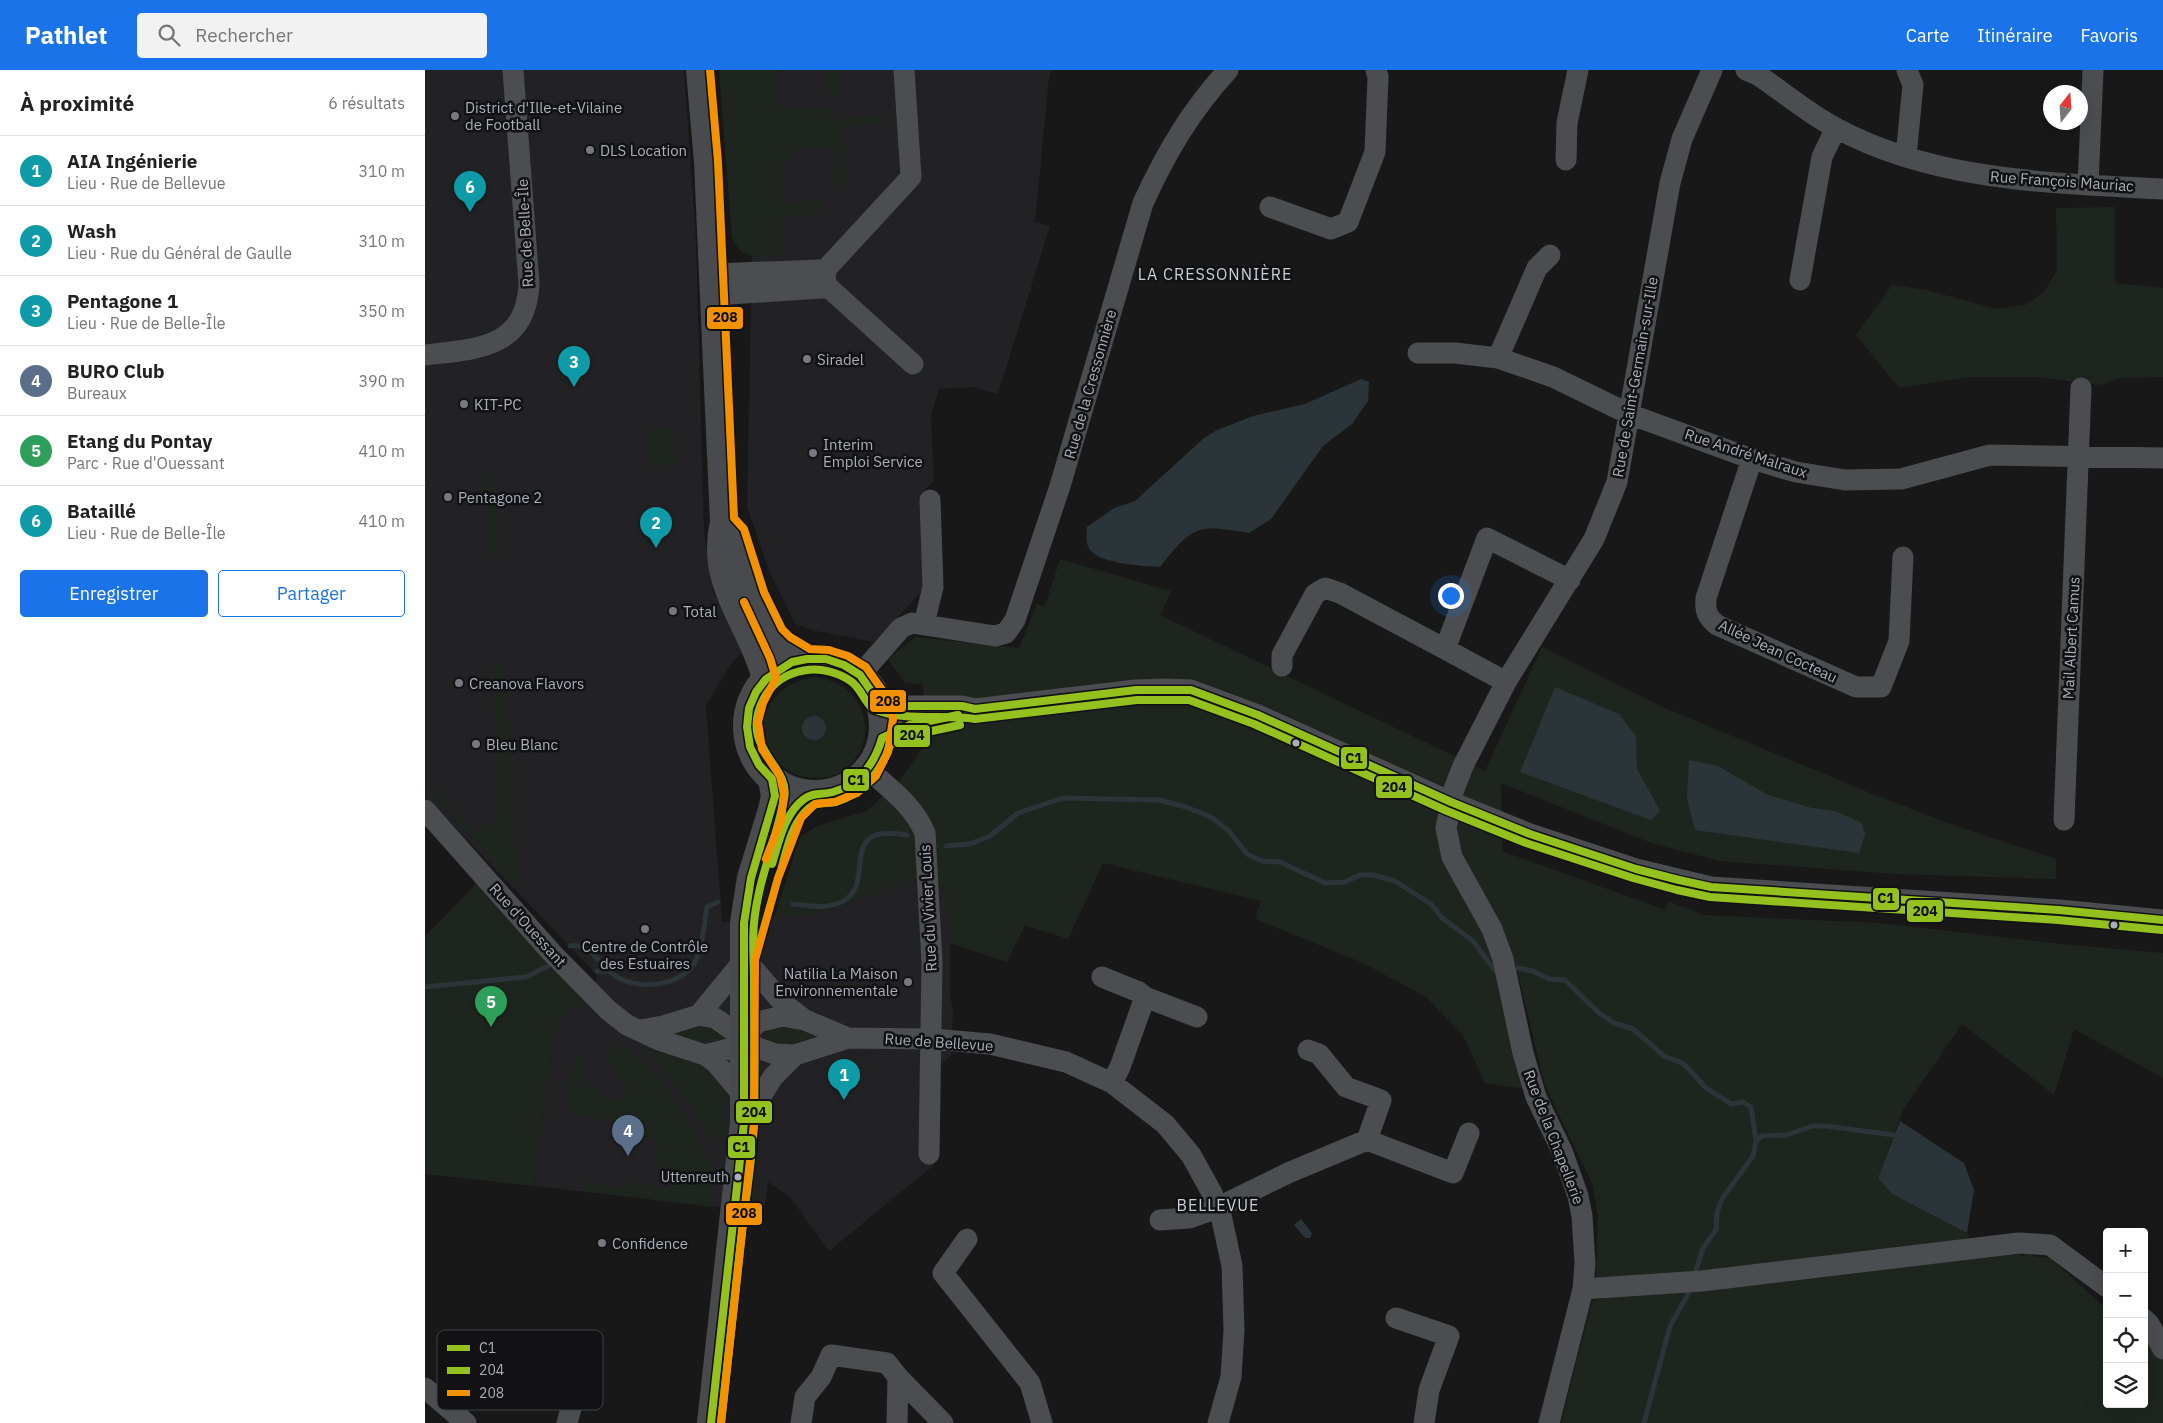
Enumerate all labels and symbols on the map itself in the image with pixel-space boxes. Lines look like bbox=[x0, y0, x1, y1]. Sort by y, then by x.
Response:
north arrow bbox=[2043, 85, 2088, 130]
place label: District d'Ille-et-Vilaine de Football bbox=[465, 98, 622, 134]
marker: District d'Ille-et-Vilaine de Football bbox=[449, 110, 461, 122]
place label: DLS Location bbox=[600, 141, 687, 160]
marker: DLS Location bbox=[584, 144, 596, 156]
street label: Rue François Mauriac bbox=[1990, 167, 2135, 196]
pin: 6 bbox=[454, 171, 486, 212]
street label: Rue de Belle-Île bbox=[513, 178, 537, 288]
district label: LA CRESSONNIÈRE bbox=[1138, 263, 1292, 284]
street label: Rue de Saint-Germain-sur-Ille bbox=[1608, 275, 1662, 479]
line badge: 208 bbox=[706, 306, 744, 330]
street label: Rue de la Cressonnière bbox=[1060, 307, 1120, 461]
text: 208 bbox=[712, 308, 738, 326]
pin: 3 bbox=[558, 346, 590, 387]
place label: Siradel bbox=[817, 350, 864, 369]
marker: Siradel bbox=[801, 353, 813, 365]
place label: KIT-PC bbox=[474, 395, 522, 414]
marker: KIT-PC bbox=[458, 398, 470, 410]
street label: Rue André Malraux bbox=[1682, 424, 1810, 482]
place label: Interim Emploi Service bbox=[823, 435, 923, 471]
marker: Interim Emploi Service bbox=[807, 447, 819, 459]
place label: Pentagone 2 bbox=[458, 488, 542, 507]
marker: Pentagone 2 bbox=[442, 491, 454, 503]
pin: 2 bbox=[640, 507, 672, 548]
street label: Mail Albert Camus bbox=[2058, 576, 2084, 700]
your location bbox=[1438, 583, 1464, 609]
place label: Total bbox=[683, 602, 716, 621]
marker: Total bbox=[667, 605, 679, 617]
street label: Allée Jean Cocteau bbox=[1716, 615, 1840, 687]
place label: Creanova Flavors bbox=[469, 674, 584, 693]
marker: Creanova Flavors bbox=[453, 677, 465, 689]
line badge: 208 bbox=[869, 689, 907, 713]
text: 208 bbox=[875, 692, 901, 710]
line badge: 204 bbox=[893, 724, 931, 748]
text: 204 bbox=[899, 726, 925, 744]
place label: Bleu Blanc bbox=[486, 735, 559, 754]
marker: Bleu Blanc bbox=[470, 738, 482, 750]
unlabelled marker bbox=[1291, 738, 1301, 748]
line badge: C1 bbox=[1340, 746, 1368, 770]
text: C1 bbox=[1345, 749, 1363, 767]
line badge: C1 bbox=[842, 768, 870, 792]
text: C1 bbox=[847, 771, 865, 789]
line badge: 204 bbox=[1375, 775, 1413, 799]
text: 204 bbox=[1381, 778, 1407, 796]
street label: Rue du Vivier Louis bbox=[915, 844, 941, 972]
street label: Rue d'Ouessant bbox=[486, 879, 570, 971]
line badge: C1 bbox=[1872, 887, 1900, 911]
text: C1 bbox=[1877, 889, 1895, 907]
line badge: 204 bbox=[1906, 899, 1944, 923]
text: 204 bbox=[1912, 902, 1938, 920]
unlabelled marker bbox=[2109, 920, 2119, 930]
marker: Centre de Contrôle des Estuaires bbox=[639, 923, 651, 935]
place label: Centre de Contrôle des Estuaires bbox=[582, 937, 708, 973]
place label: Natilia La Maison Environnementale bbox=[775, 964, 898, 1000]
marker: Natilia La Maison Environnementale bbox=[902, 976, 914, 988]
pin: 5 bbox=[475, 986, 507, 1027]
street label: Rue de Bellevue bbox=[884, 1029, 994, 1055]
pin: 1 bbox=[828, 1059, 860, 1100]
street label: Rue de la Chapellerie bbox=[1520, 1067, 1588, 1207]
line badge: 204 bbox=[735, 1100, 773, 1124]
text: 204 bbox=[741, 1103, 767, 1121]
pin: 4 bbox=[612, 1115, 644, 1156]
line badge: C1 bbox=[727, 1135, 756, 1159]
text: C1 bbox=[732, 1138, 750, 1156]
place label: Uttenreuth bbox=[661, 1168, 729, 1186]
marker: Uttenreuth bbox=[733, 1172, 743, 1182]
district label: BELLEVUE bbox=[1177, 1195, 1259, 1215]
line badge: 208 bbox=[725, 1202, 763, 1226]
text: 208 bbox=[731, 1204, 757, 1222]
place label: Confidence bbox=[612, 1234, 688, 1253]
marker: Confidence bbox=[596, 1237, 608, 1249]
legend bbox=[437, 1330, 603, 1410]
text: C1 bbox=[479, 1339, 496, 1357]
text: 204 bbox=[479, 1361, 504, 1379]
text: 208 bbox=[479, 1384, 504, 1402]

